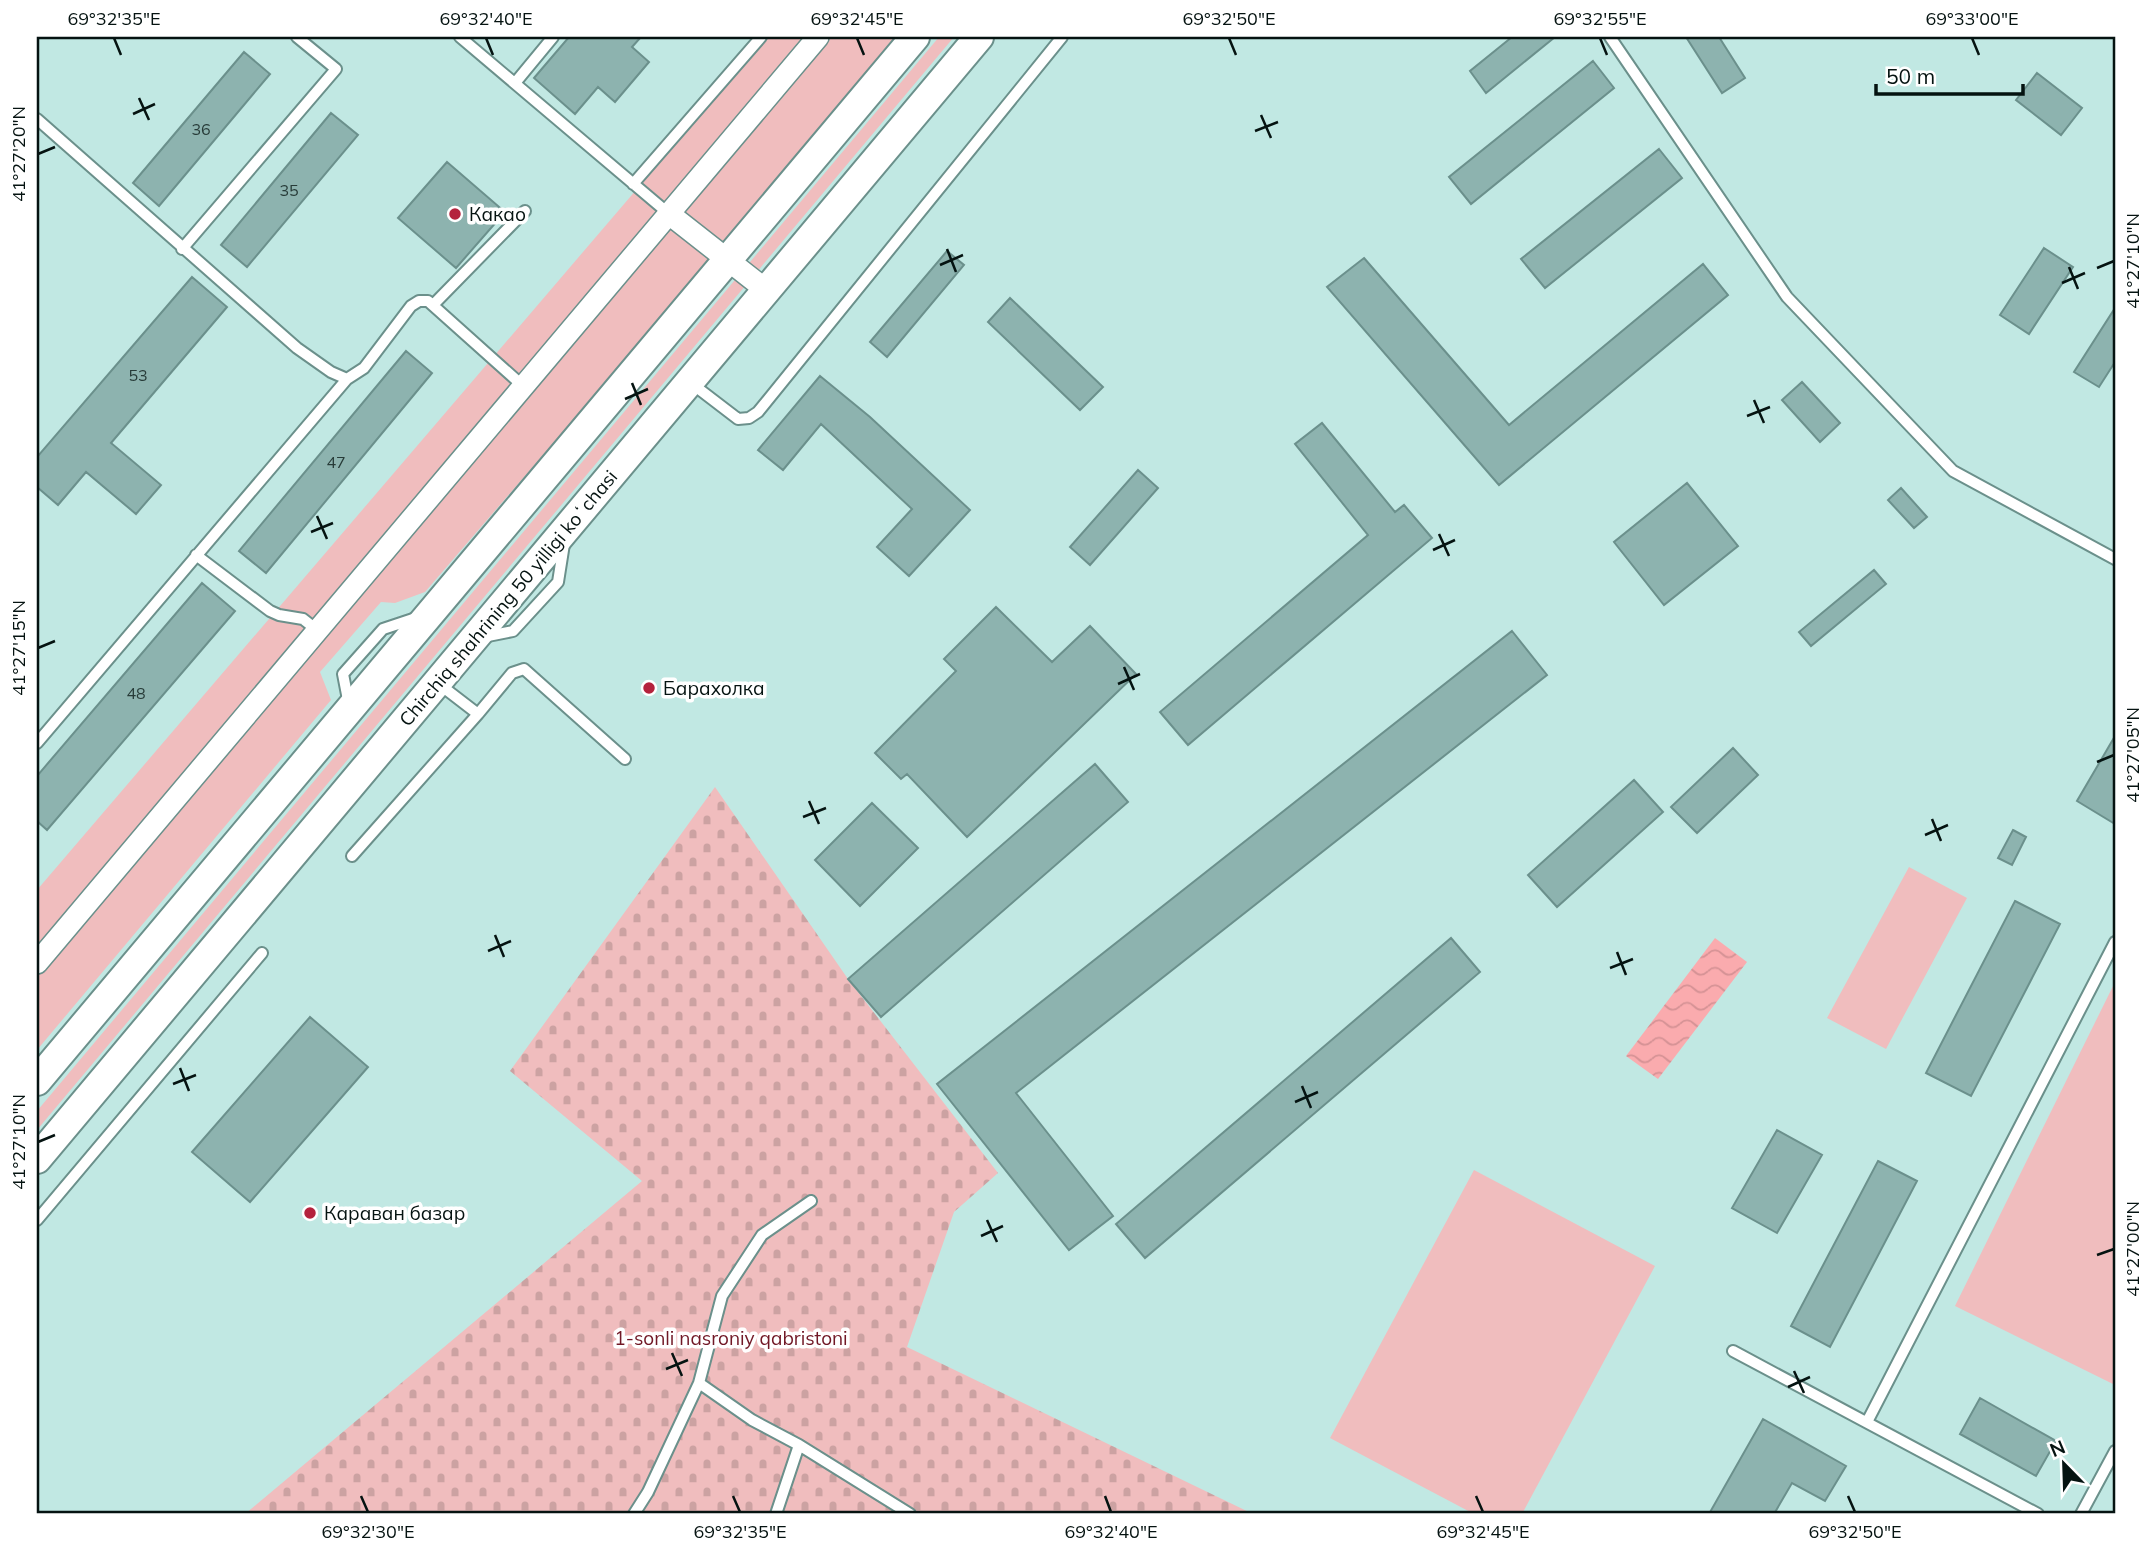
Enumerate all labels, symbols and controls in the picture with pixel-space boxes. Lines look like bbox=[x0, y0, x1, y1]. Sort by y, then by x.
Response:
text: 69°32'35"E bbox=[67, 7, 161, 30]
text: 69°32'40"E bbox=[439, 7, 533, 30]
text: 69°32'45"E bbox=[810, 7, 904, 30]
text: 69°32'50"E bbox=[1182, 7, 1276, 30]
text: 69°32'55"E bbox=[1553, 7, 1647, 30]
text: 69°33'00"E bbox=[1925, 7, 2019, 30]
scale bar bbox=[1876, 52, 2022, 96]
text: 50 m bbox=[1886, 63, 1935, 89]
text: 41°27'20"N bbox=[7, 106, 30, 202]
house number: 36 bbox=[191, 119, 211, 139]
house number: 35 bbox=[279, 180, 299, 200]
place label: Какао bbox=[469, 202, 526, 226]
marker: Какао bbox=[447, 206, 463, 222]
text: 41°27'10"N bbox=[2121, 213, 2144, 309]
house number: 53 bbox=[128, 365, 148, 385]
house number: 47 bbox=[326, 452, 346, 472]
street label: Chirchiq shahrining 50 yilligi koʻchasi bbox=[394, 465, 622, 731]
text: 41°27'15"N bbox=[7, 600, 30, 696]
place label: Барахолка bbox=[663, 676, 765, 700]
marker: Барахолка bbox=[641, 680, 657, 696]
house number: 48 bbox=[126, 683, 146, 703]
text: 41°27'05"N bbox=[2121, 707, 2144, 803]
text: 41°27'10"N bbox=[7, 1094, 30, 1190]
place label: Караван базар bbox=[324, 1201, 465, 1225]
text: 41°27'00"N bbox=[2121, 1201, 2144, 1297]
marker: Караван базар bbox=[302, 1205, 318, 1221]
park label: 1-sonli nasroniy qabristoni bbox=[614, 1326, 848, 1350]
north arrow bbox=[2030, 1428, 2100, 1498]
text: N bbox=[2046, 1435, 2069, 1462]
text: 69°32'30"E bbox=[321, 1520, 415, 1543]
text: 69°32'35"E bbox=[693, 1520, 787, 1543]
text: 69°32'40"E bbox=[1064, 1520, 1158, 1543]
text: 69°32'45"E bbox=[1436, 1520, 1530, 1543]
text: 69°32'50"E bbox=[1808, 1520, 1902, 1543]

